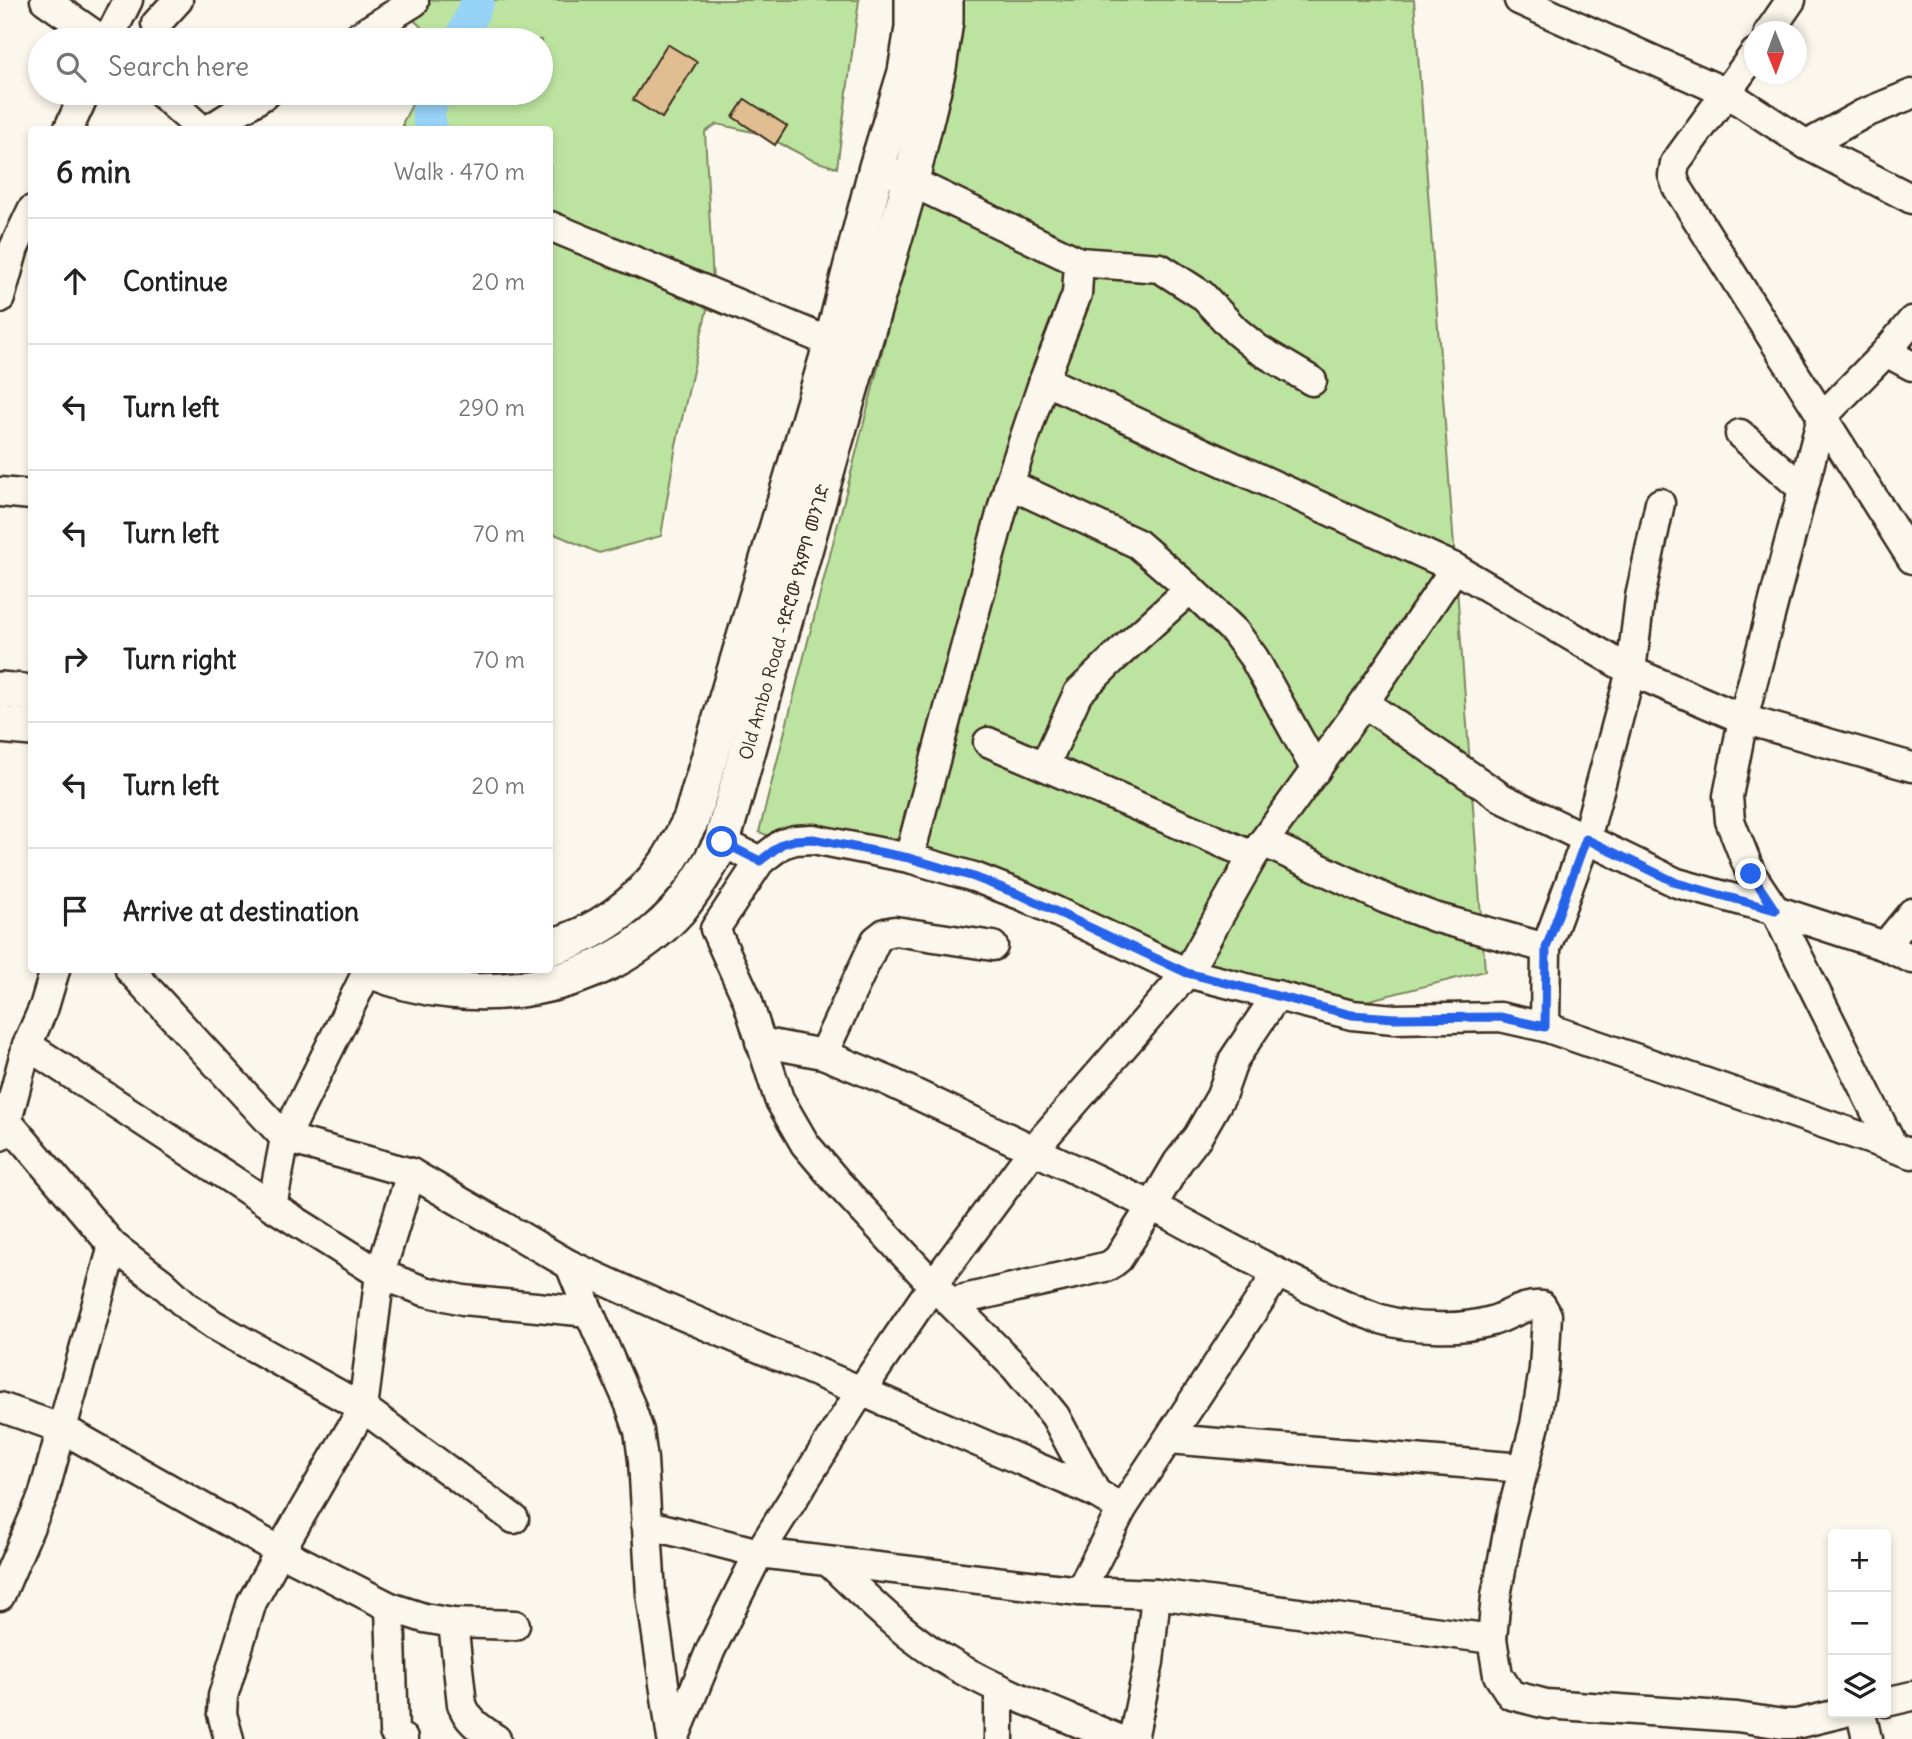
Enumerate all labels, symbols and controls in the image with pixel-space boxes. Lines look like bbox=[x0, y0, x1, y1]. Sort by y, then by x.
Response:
north arrow bbox=[1744, 21, 1807, 84]
search box bbox=[28, 28, 553, 105]
icon: search bbox=[52, 48, 90, 86]
text: Search here bbox=[108, 50, 249, 83]
text: 6 min bbox=[56, 153, 131, 191]
text: Walk · 470 m bbox=[394, 157, 525, 186]
icon: ahead bbox=[56, 262, 94, 300]
text: Continue bbox=[123, 265, 228, 298]
text: 20 m bbox=[472, 267, 525, 296]
icon: left bbox=[56, 388, 94, 426]
text: Turn left bbox=[123, 391, 219, 424]
text: 290 m bbox=[458, 393, 525, 422]
street label: Old Ambo Road -የድሮው የአምቦ መንገድ bbox=[734, 481, 834, 762]
icon: left bbox=[56, 514, 94, 552]
text: Turn left bbox=[123, 517, 219, 550]
text: 70 m bbox=[473, 519, 525, 548]
icon: right bbox=[56, 640, 94, 678]
text: Turn right bbox=[123, 643, 236, 676]
text: 70 m bbox=[473, 645, 525, 674]
icon: left bbox=[56, 766, 94, 804]
text: Turn left bbox=[123, 769, 219, 802]
text: 20 m bbox=[472, 771, 525, 800]
route start bbox=[706, 826, 737, 857]
route end bbox=[1735, 858, 1766, 889]
icon: arrive bbox=[56, 892, 94, 930]
text: Arrive at destination bbox=[123, 895, 359, 928]
map controls bbox=[1828, 1529, 1891, 1718]
button: + bbox=[1828, 1529, 1891, 1592]
button: − bbox=[1828, 1592, 1891, 1655]
button: layers bbox=[1828, 1655, 1891, 1718]

